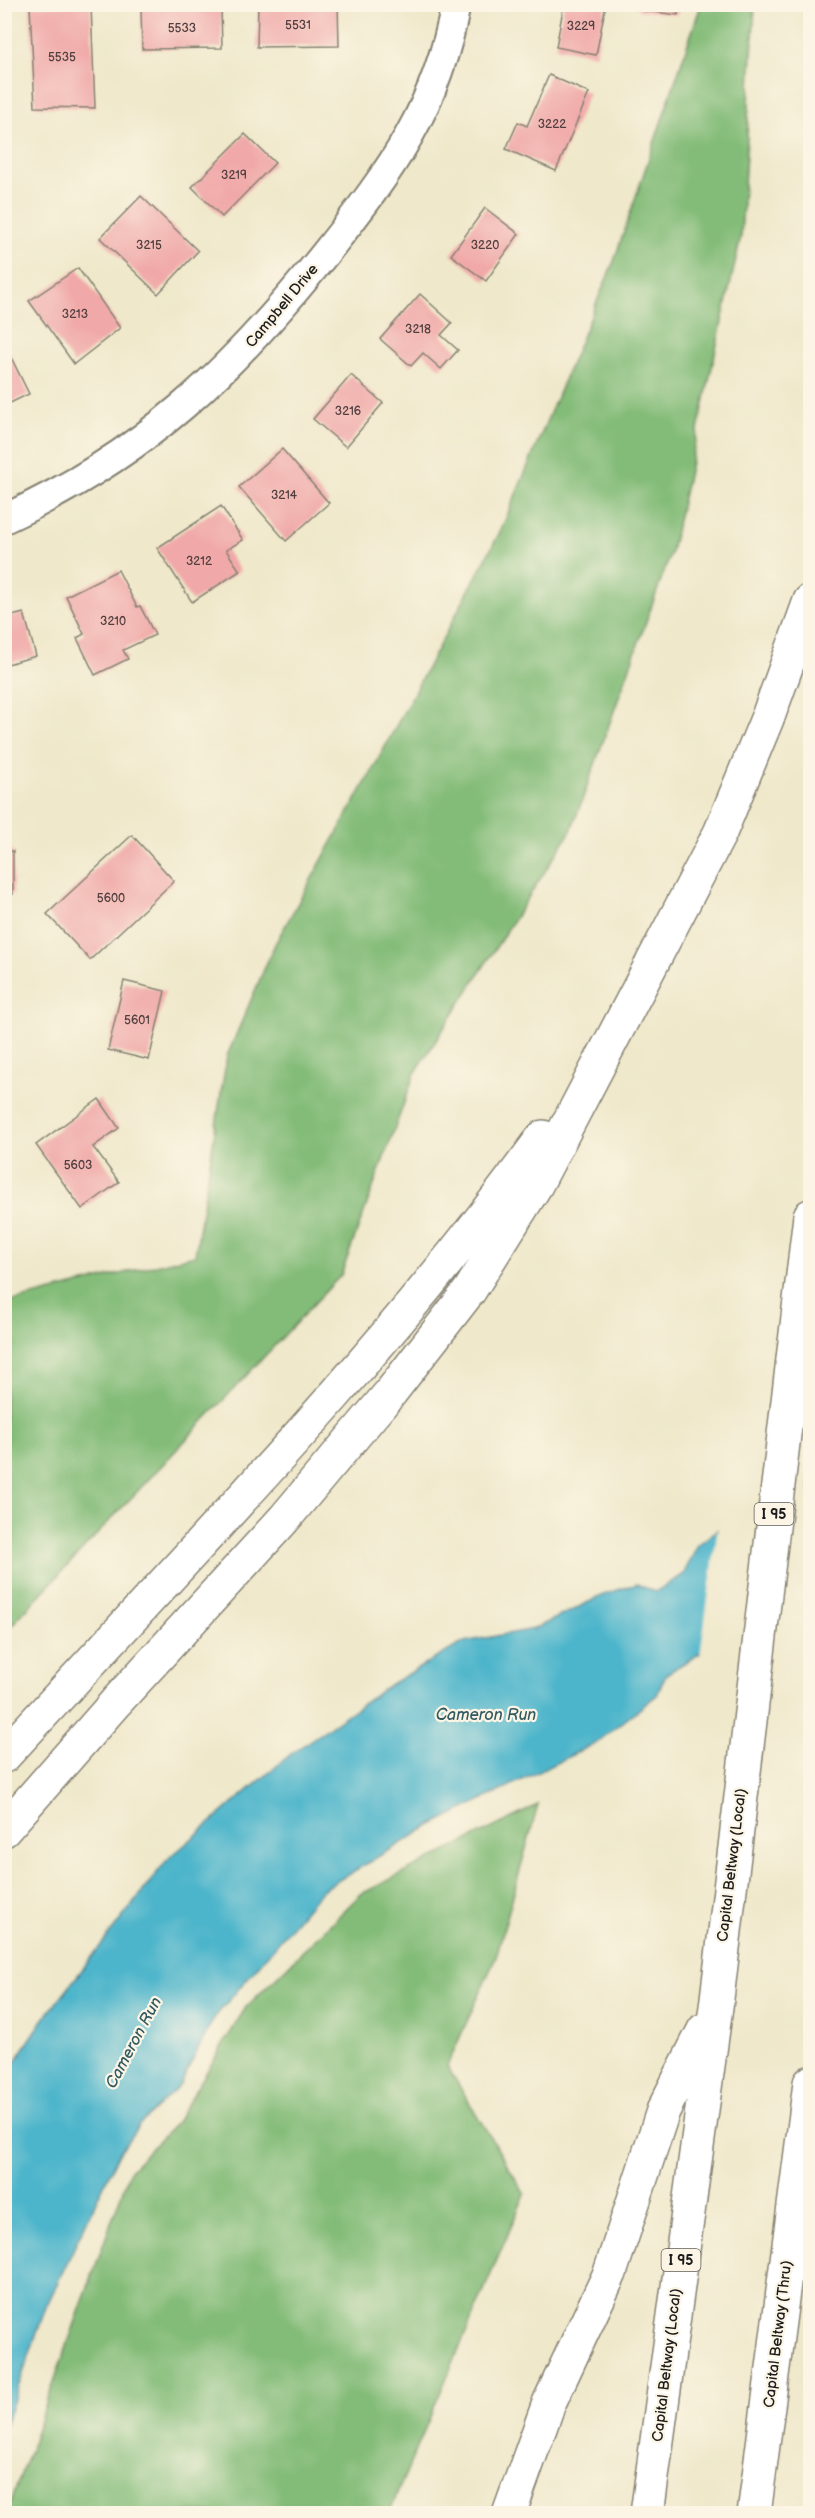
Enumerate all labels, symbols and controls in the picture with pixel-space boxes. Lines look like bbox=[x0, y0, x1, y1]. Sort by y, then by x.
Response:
house number: 5531 bbox=[285, 18, 311, 33]
house number: 3229 bbox=[567, 19, 595, 34]
house number: 5533 bbox=[168, 21, 196, 36]
house number: 5535 bbox=[48, 50, 76, 65]
house number: 3222 bbox=[538, 117, 566, 132]
house number: 3219 bbox=[221, 168, 247, 183]
house number: 3215 bbox=[136, 238, 162, 253]
house number: 3220 bbox=[471, 238, 499, 253]
street label: Campbell Drive bbox=[241, 260, 323, 352]
house number: 3213 bbox=[62, 307, 88, 322]
house number: 3218 bbox=[405, 322, 431, 337]
house number: 3216 bbox=[335, 404, 361, 419]
house number: 3214 bbox=[271, 488, 298, 503]
house number: 3212 bbox=[186, 554, 212, 569]
house number: 3210 bbox=[100, 614, 126, 629]
house number: 5600 bbox=[97, 891, 125, 906]
house number: 5601 bbox=[124, 1013, 150, 1028]
house number: 5603 bbox=[64, 1158, 92, 1173]
road number: I 95 bbox=[754, 1503, 794, 1525]
water label: Cameron Run bbox=[436, 1706, 536, 1725]
street label: Capital Beltway (Local) bbox=[713, 1787, 751, 1943]
water label: Cameron Run bbox=[102, 1994, 166, 2092]
road number: I 95 bbox=[662, 2249, 700, 2271]
street label: Capital Beltway (Thru) bbox=[760, 2259, 796, 2409]
street label: Capital Beltway (Local) bbox=[648, 2287, 686, 2443]

